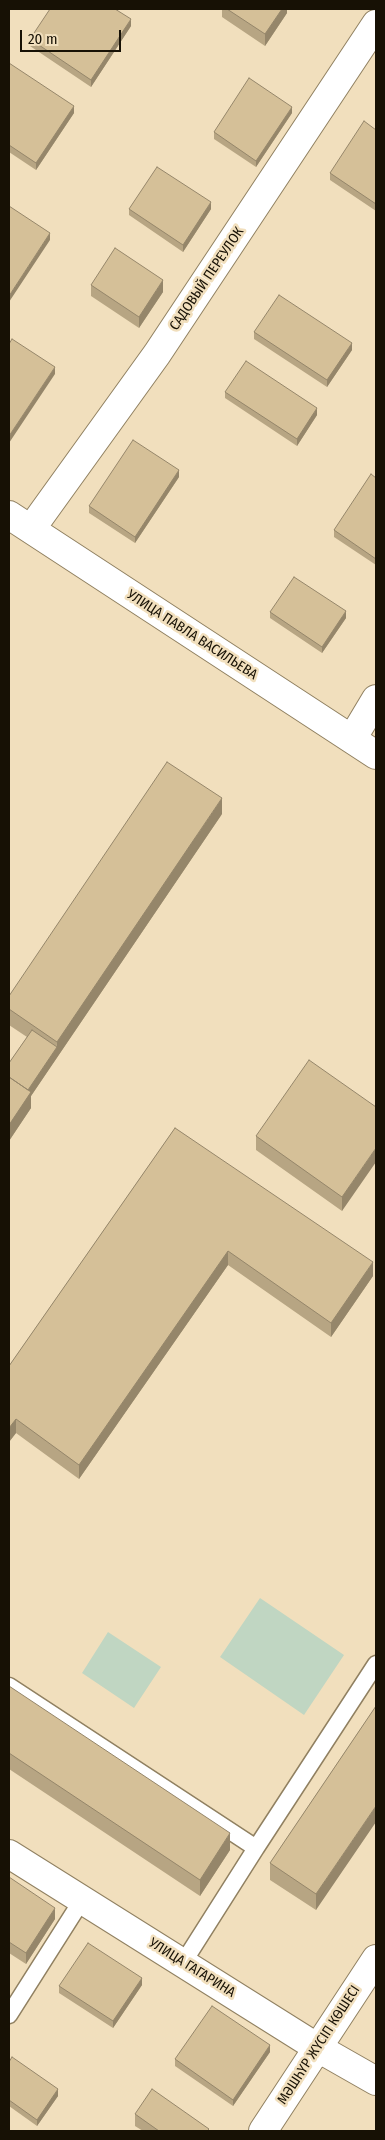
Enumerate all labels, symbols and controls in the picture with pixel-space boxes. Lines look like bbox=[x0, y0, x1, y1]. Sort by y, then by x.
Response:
scale bar bbox=[22, 20, 124, 52]
text: 20 m bbox=[28, 30, 58, 48]
street label: САДОВЫЙ ПЕРЕУЛОК bbox=[166, 224, 248, 334]
street label: УЛИЦА ПАВЛА ВАСИЛЬЕВА bbox=[124, 587, 260, 683]
street label: УЛИЦА ГАГАРИНА bbox=[146, 1935, 238, 2001]
street label: МӘШҺҮР ЖҮСІП КӨШЕСІ bbox=[274, 1982, 364, 2108]

